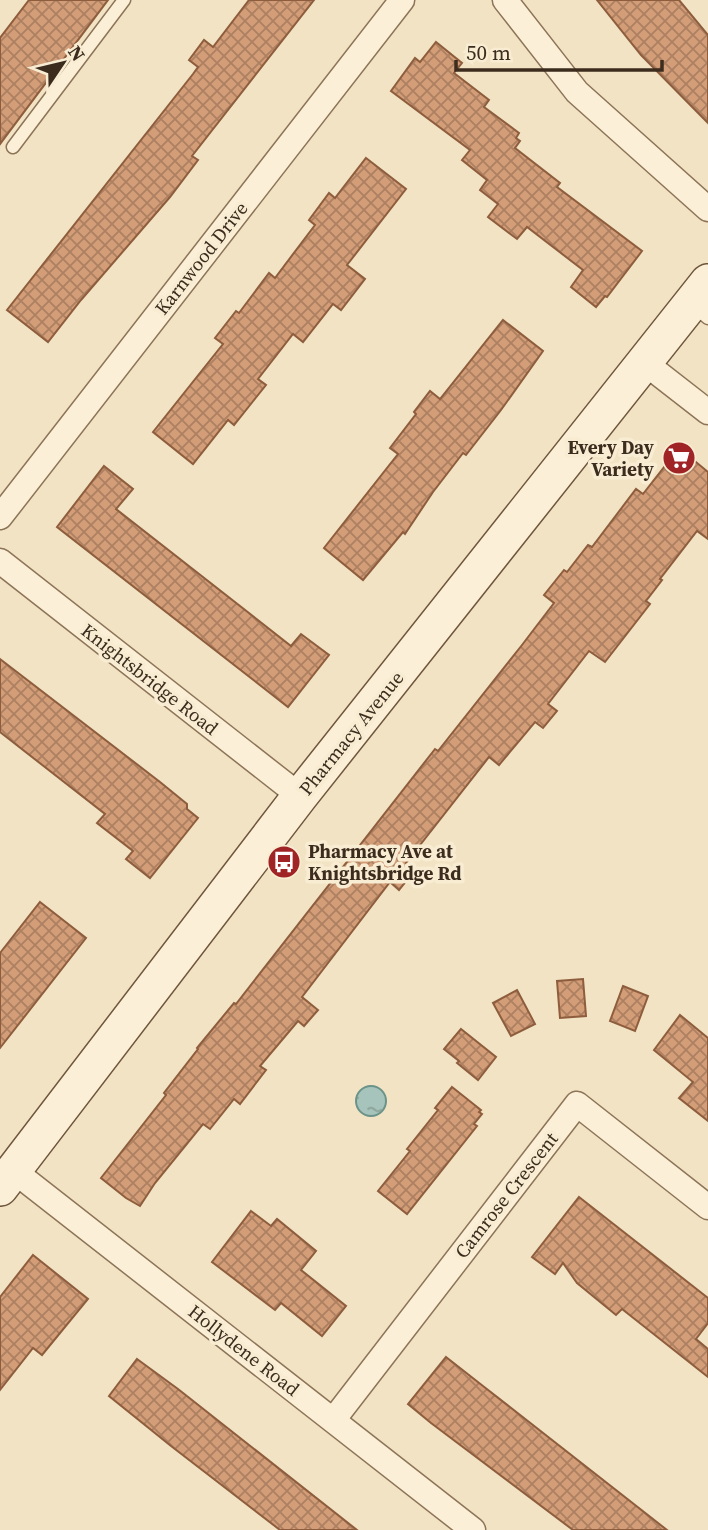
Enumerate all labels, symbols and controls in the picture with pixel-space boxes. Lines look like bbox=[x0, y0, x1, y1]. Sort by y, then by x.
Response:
north arrow bbox=[28, 28, 98, 98]
scale bar bbox=[456, 28, 662, 72]
text: 50 m bbox=[466, 38, 511, 67]
text: N bbox=[62, 40, 92, 67]
street label: Karnwood Drive bbox=[149, 196, 253, 320]
place label: Every Day Variety bbox=[568, 434, 655, 482]
supermarket icon: Every Day Variety bbox=[660, 439, 698, 477]
street label: Knightsbridge Road bbox=[76, 617, 224, 741]
street label: Pharmacy Avenue bbox=[293, 665, 409, 801]
place label: Pharmacy Ave at Knightsbridge Rd bbox=[308, 838, 462, 886]
bus stop icon: Pharmacy Ave at Knightsbridge Rd bbox=[265, 843, 303, 881]
street label: Camrose Crescent bbox=[448, 1126, 564, 1264]
street label: Hollydene Road bbox=[183, 1298, 305, 1402]

